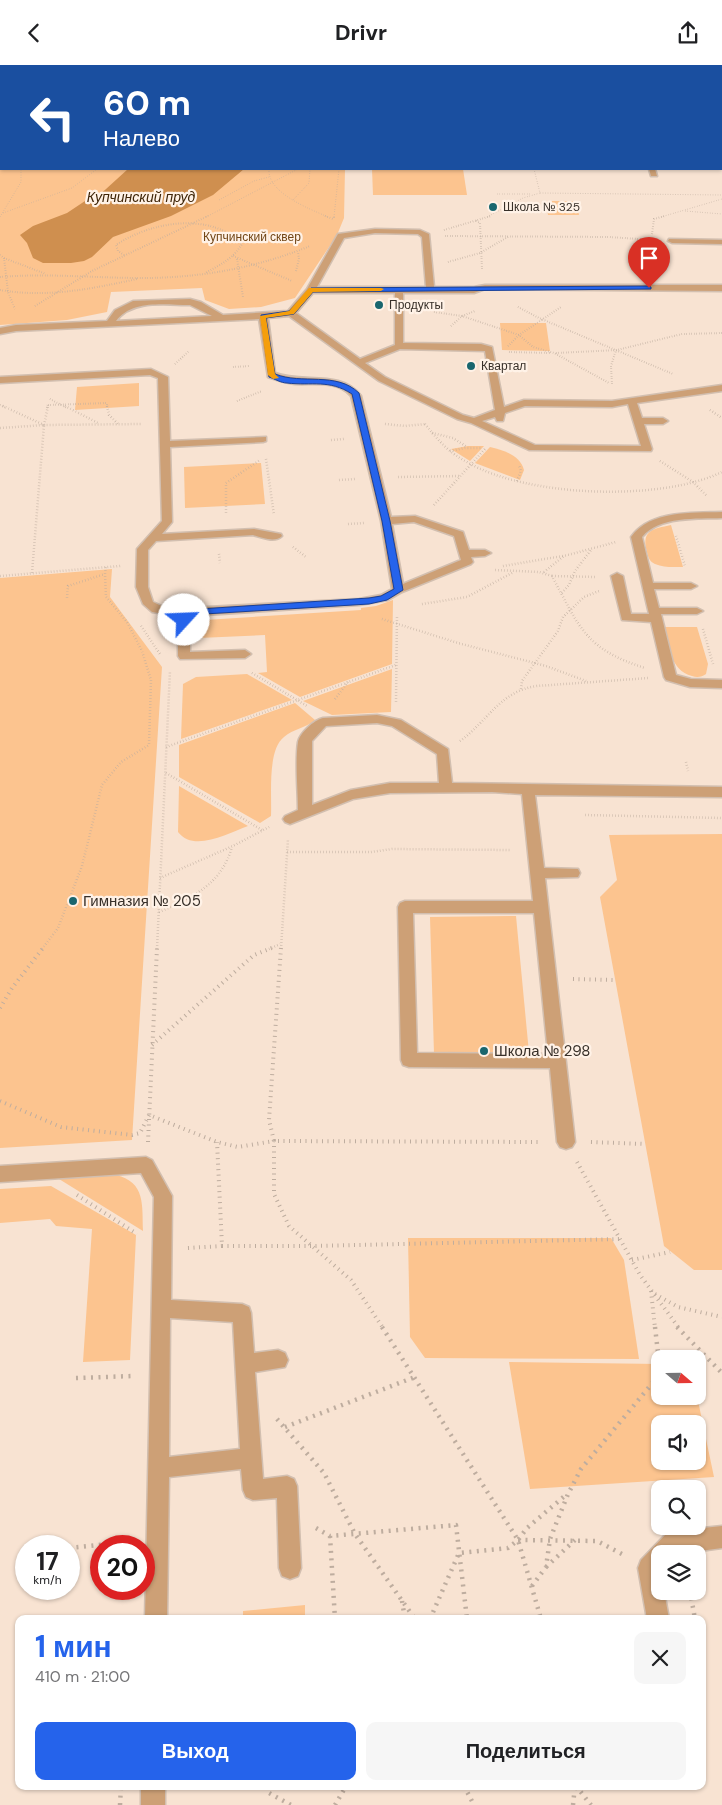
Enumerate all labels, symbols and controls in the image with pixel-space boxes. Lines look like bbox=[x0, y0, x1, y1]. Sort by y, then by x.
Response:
text: Drivr bbox=[335, 18, 387, 47]
icon: back bbox=[20, 19, 48, 47]
icon: share bbox=[674, 19, 702, 47]
text: 60 m bbox=[103, 80, 191, 126]
icon: left bbox=[20, 85, 85, 150]
text: Налево bbox=[103, 124, 180, 153]
water label: Купчинский пруд bbox=[87, 188, 195, 206]
place label: Школа № 325 bbox=[503, 199, 580, 215]
marker: Школа № 325 bbox=[487, 201, 499, 213]
park label: Купчинский сквер bbox=[203, 229, 301, 245]
pin bbox=[628, 237, 670, 288]
icon: arrive bbox=[635, 244, 663, 272]
place label: Продукты bbox=[389, 297, 443, 313]
marker: Продукты bbox=[373, 299, 385, 311]
place label: Квартал bbox=[481, 358, 526, 374]
marker: Квартал bbox=[465, 360, 477, 372]
position arrow bbox=[157, 593, 209, 645]
place label: Гимназия № 205 bbox=[83, 891, 201, 911]
marker: Гимназия № 205 bbox=[67, 895, 79, 907]
place label: Школа № 298 bbox=[494, 1041, 590, 1061]
marker: Школа № 298 bbox=[478, 1045, 490, 1057]
north arrow bbox=[651, 1350, 706, 1405]
map controls bbox=[651, 1350, 706, 1600]
button: sound bbox=[651, 1415, 706, 1470]
button: search bbox=[651, 1480, 706, 1535]
speed limit sign: 20 bbox=[90, 1535, 155, 1600]
text: 17 bbox=[36, 1545, 59, 1578]
button: layers bbox=[651, 1545, 706, 1600]
text: km/h bbox=[33, 1572, 62, 1588]
text: 1 мин bbox=[35, 1627, 112, 1666]
button: close bbox=[634, 1632, 686, 1684]
text: 410 m · 21:00 bbox=[35, 1666, 130, 1687]
button: Выход bbox=[35, 1722, 356, 1780]
button: Поделиться bbox=[366, 1722, 686, 1780]

